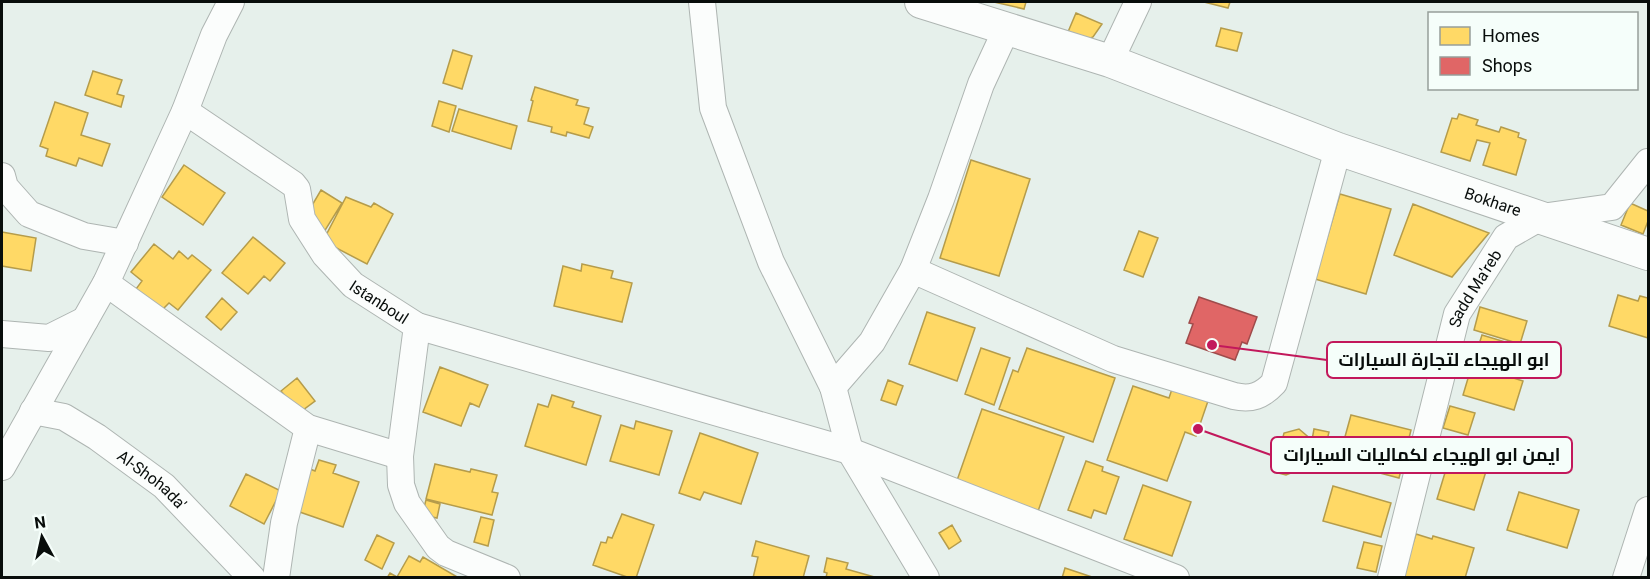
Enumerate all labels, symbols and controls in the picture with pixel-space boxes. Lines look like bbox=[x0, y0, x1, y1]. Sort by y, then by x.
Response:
legend bbox=[1428, 12, 1638, 90]
text: Homes bbox=[1482, 25, 1540, 46]
text: Shops bbox=[1482, 55, 1532, 76]
street label: Bokhare bbox=[1462, 183, 1524, 220]
street label: Sadd Ma'reb bbox=[1445, 246, 1505, 329]
street label: Istanboul bbox=[346, 276, 412, 328]
callout: ابو الهيجاء لتجارة السيارات bbox=[1327, 342, 1561, 378]
text: ابو الهيجاء لتجارة السيارات bbox=[1339, 349, 1549, 371]
callout: ايمن ابو الهيجاء لكماليات السيارات bbox=[1271, 437, 1572, 473]
text: ايمن ابو الهيجاء لكماليات السيارات bbox=[1284, 444, 1560, 466]
street label: Al-Shohada' bbox=[114, 446, 191, 513]
north arrow bbox=[12, 507, 72, 567]
text: N bbox=[33, 512, 47, 533]

